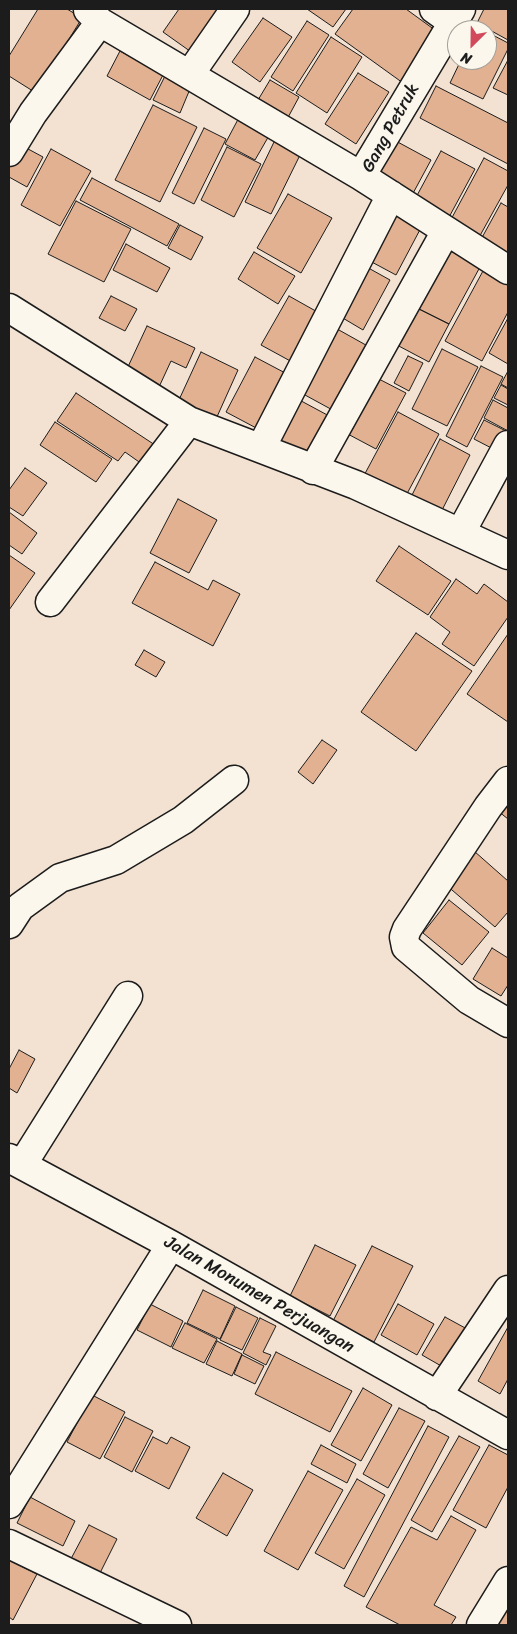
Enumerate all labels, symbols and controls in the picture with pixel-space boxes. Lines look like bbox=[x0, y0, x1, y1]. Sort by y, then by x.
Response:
north arrow bbox=[447, 20, 497, 70]
text: N bbox=[457, 45, 476, 72]
street label: Gang Petruk bbox=[358, 80, 424, 176]
street label: Jalan Monumen Perjuangan bbox=[160, 1232, 358, 1358]

